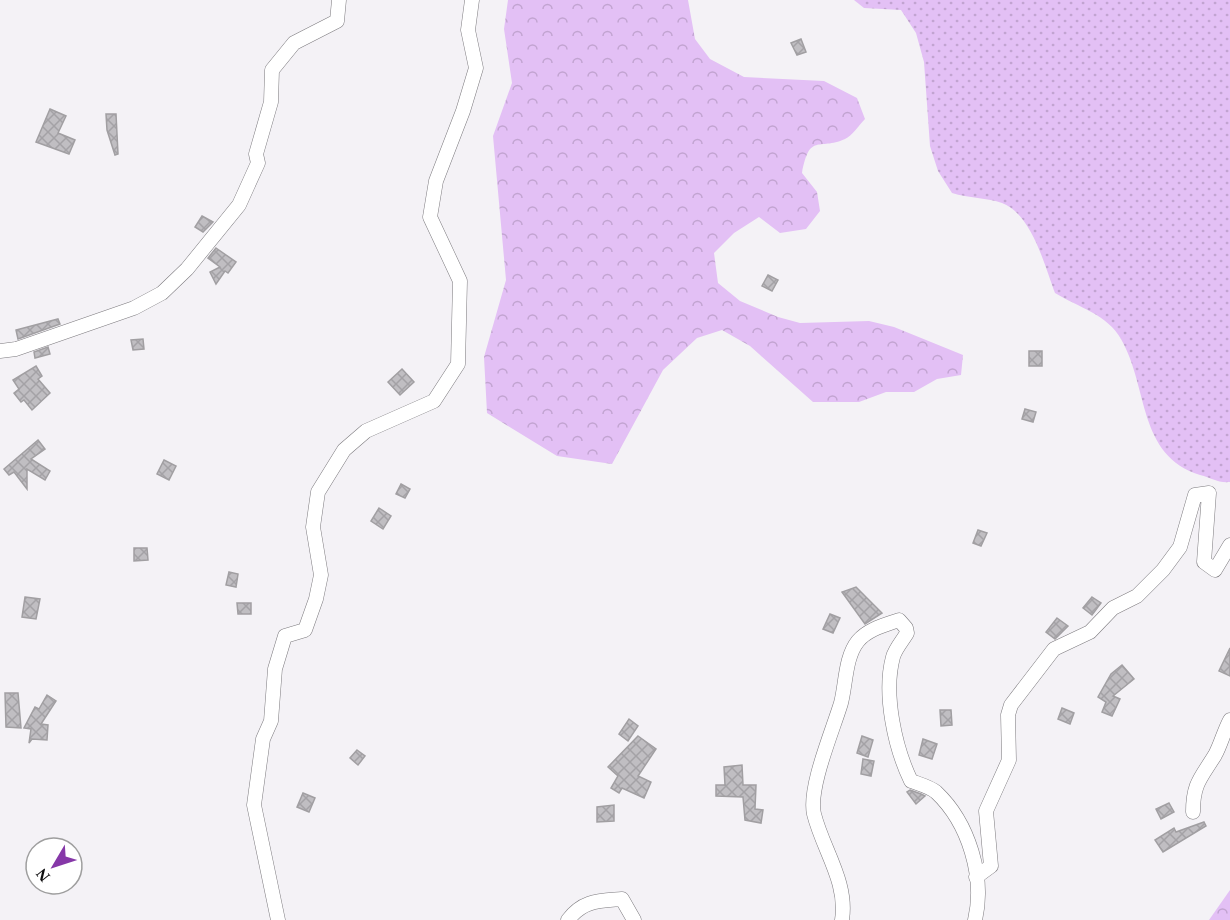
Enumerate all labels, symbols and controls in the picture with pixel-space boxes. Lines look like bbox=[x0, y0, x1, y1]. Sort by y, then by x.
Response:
north arrow bbox=[24, 836, 84, 896]
text: N bbox=[32, 865, 53, 885]

